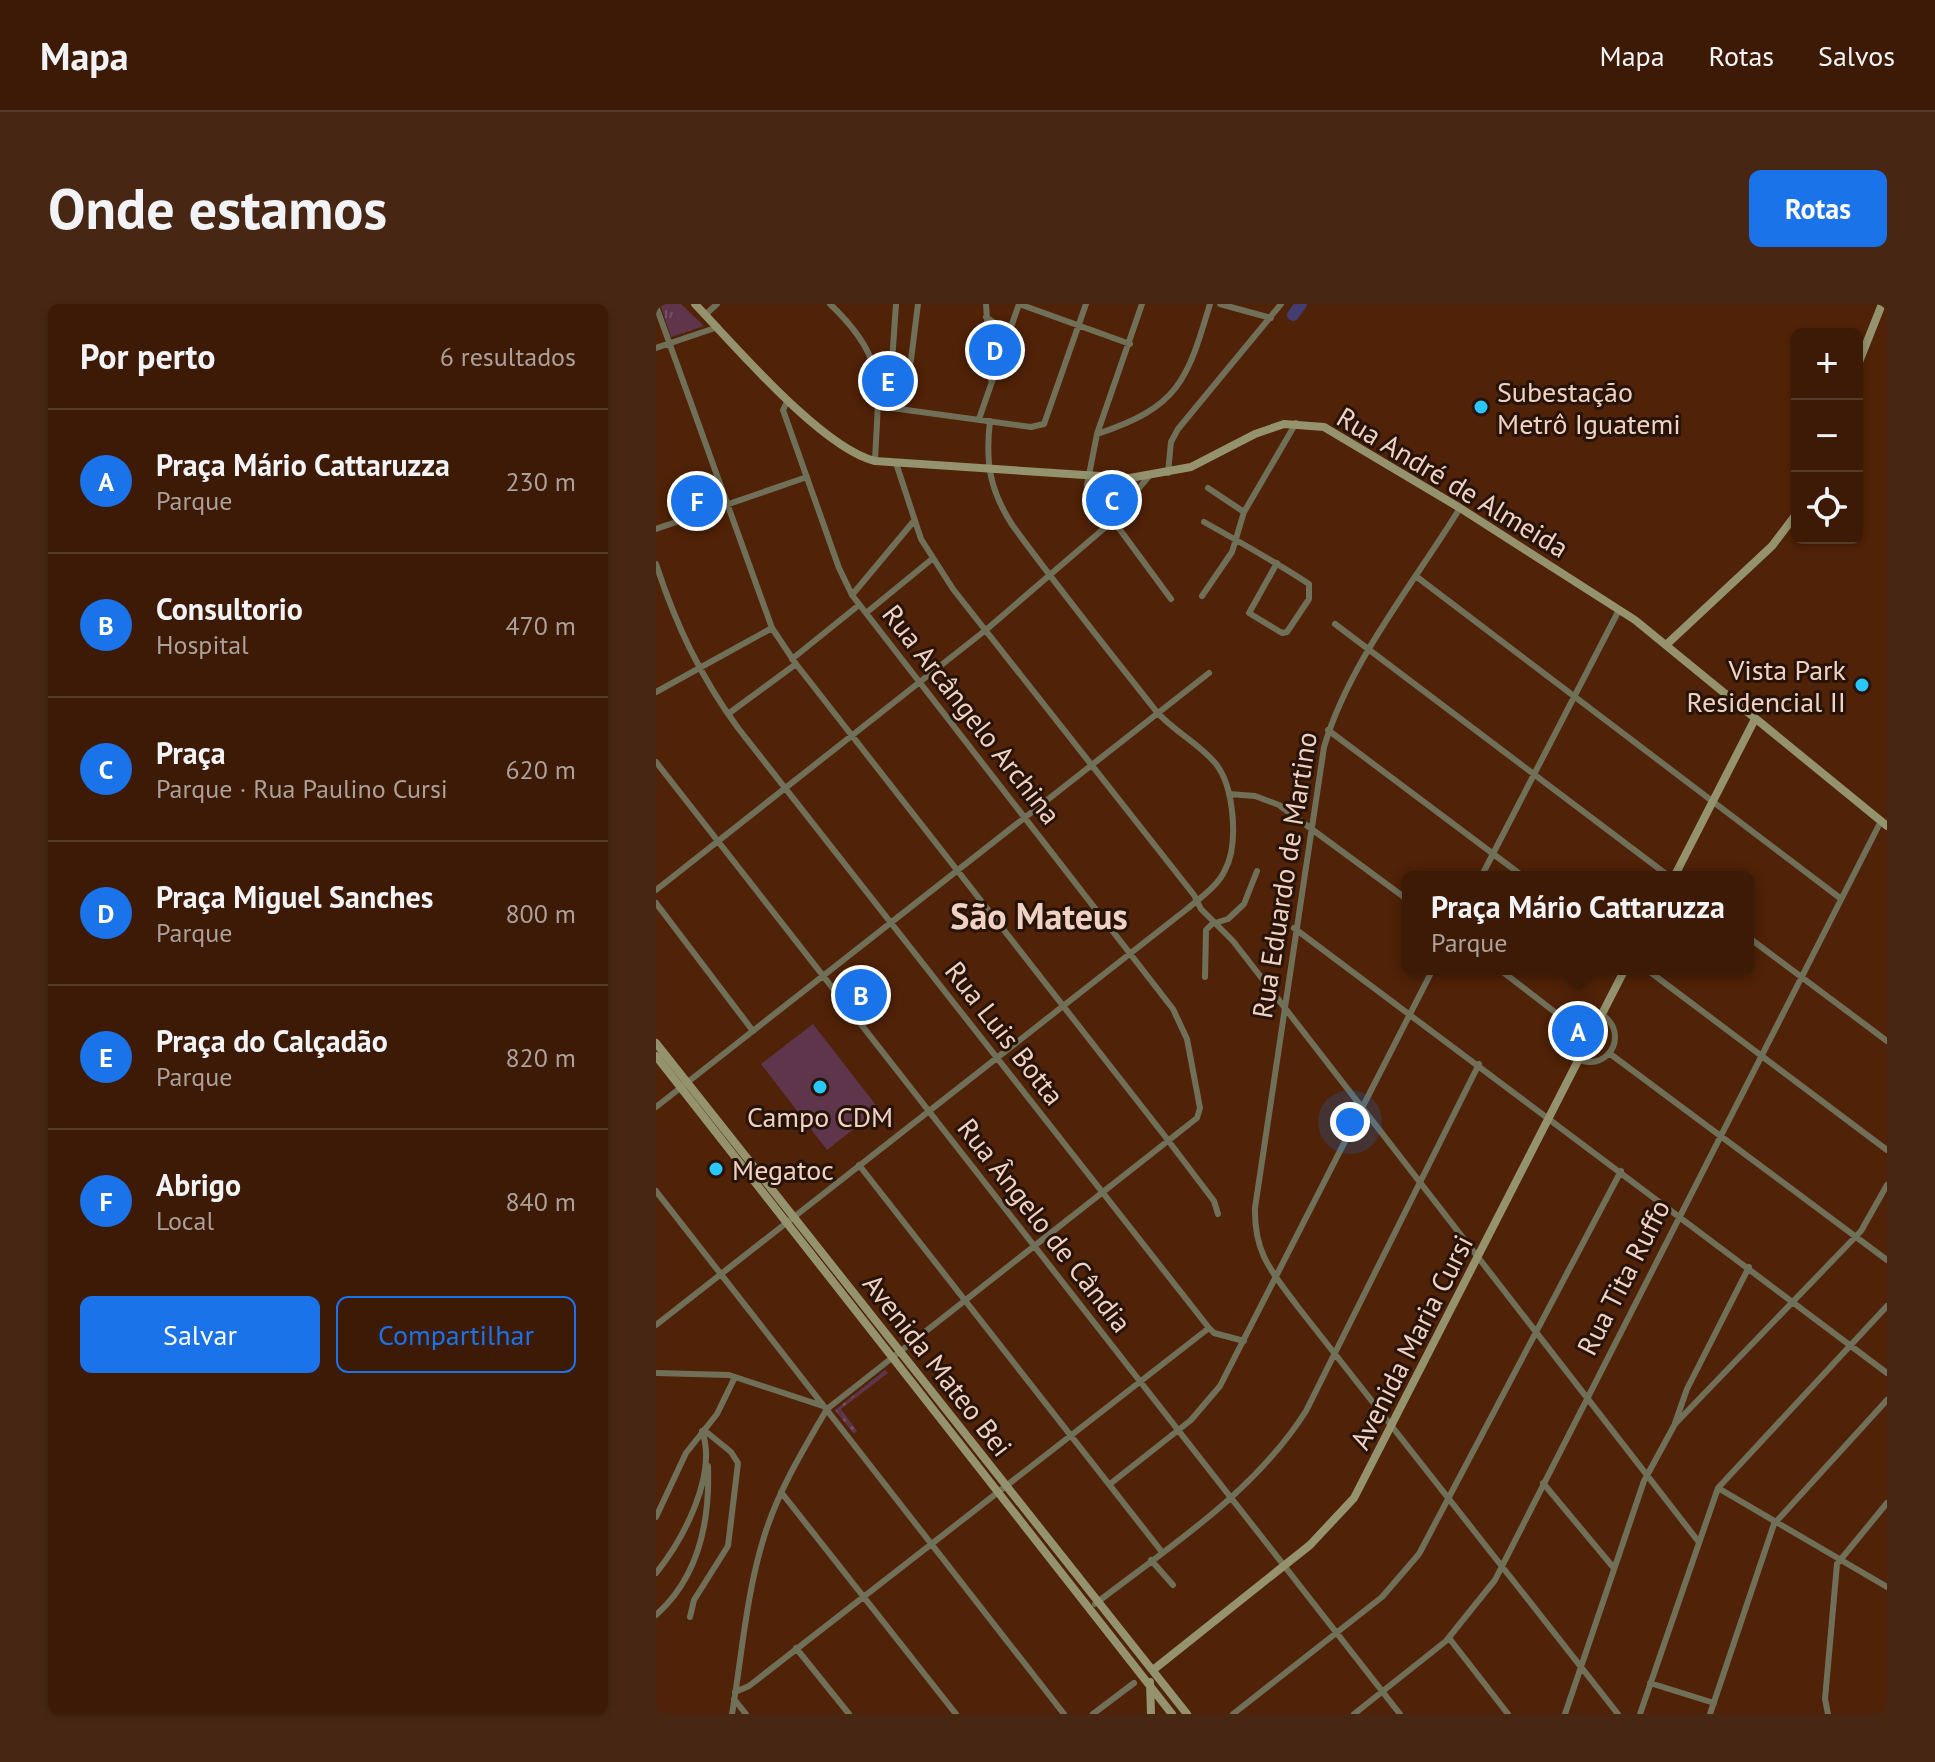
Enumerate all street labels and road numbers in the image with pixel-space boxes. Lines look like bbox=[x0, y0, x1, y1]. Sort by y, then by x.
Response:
street label: Rua André de Almeida bbox=[1330, 398, 1576, 566]
street label: Rua Arcângelo Archina bbox=[875, 597, 1069, 831]
street label: Rua Eduardo de Martino bbox=[1243, 729, 1325, 1021]
street label: Rua Luis Botta bbox=[937, 954, 1073, 1112]
street label: Rua Ângelo de Cândia bbox=[950, 1110, 1140, 1340]
street label: Rua Tita Ruffo bbox=[1568, 1193, 1678, 1361]
street label: Avenida Maria Cursi bbox=[1341, 1229, 1481, 1455]
street label: Avenida Mateo Bei bbox=[855, 1266, 1021, 1464]

